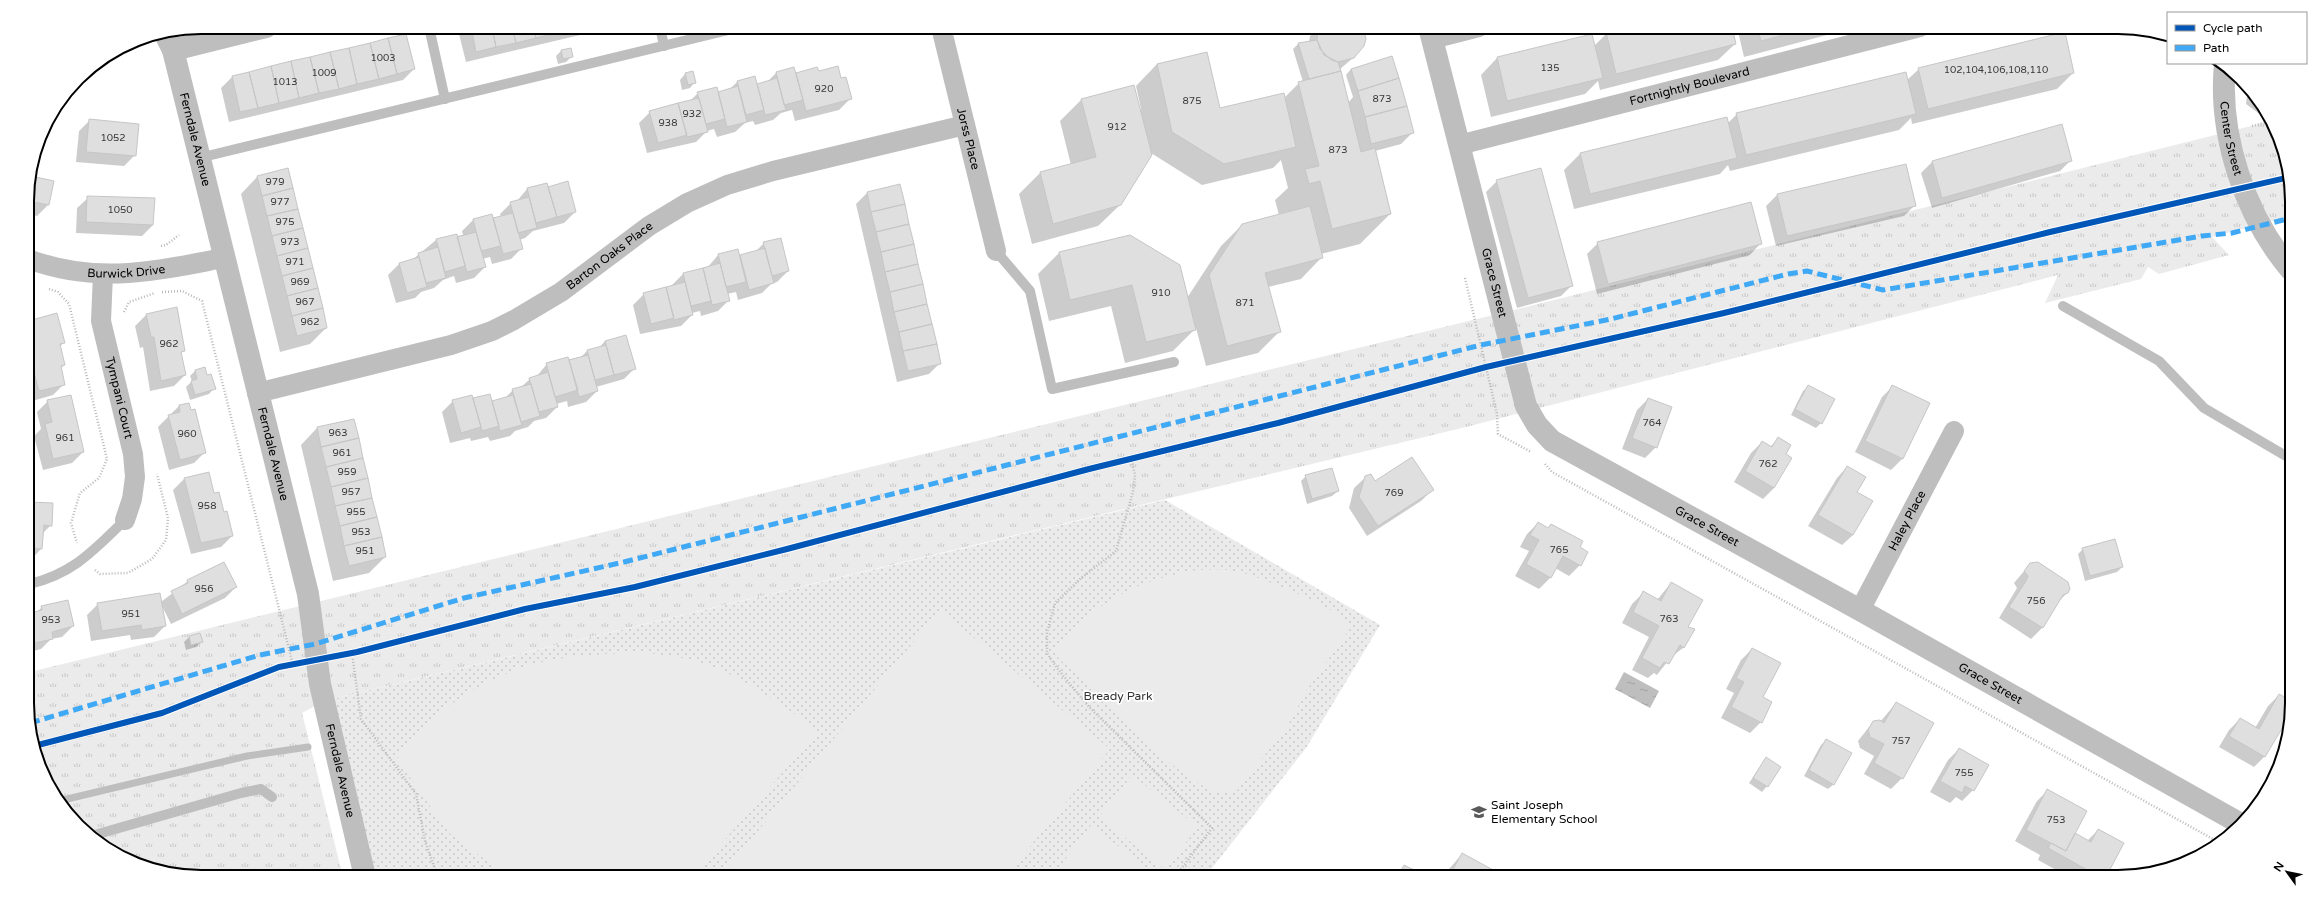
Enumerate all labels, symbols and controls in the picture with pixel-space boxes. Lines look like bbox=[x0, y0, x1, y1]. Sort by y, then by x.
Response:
legend bbox=[2167, 12, 2307, 64]
text: Cycle path bbox=[2203, 21, 2262, 35]
text: Path bbox=[2203, 41, 2229, 55]
house number: 1003 bbox=[370, 52, 396, 64]
house number: 135 bbox=[1541, 62, 1559, 74]
street label: Fortnightly Boulevard bbox=[1628, 64, 1751, 108]
house number: 102,104,106,108,110 bbox=[1944, 64, 2048, 76]
house number: 1009 bbox=[311, 67, 337, 79]
house number: 1013 bbox=[272, 76, 298, 88]
house number: 920 bbox=[815, 83, 833, 95]
street label: Ferndale Avenue bbox=[177, 91, 214, 188]
house number: 873 bbox=[1373, 93, 1391, 105]
house number: 875 bbox=[1183, 95, 1201, 107]
street label: Center Street bbox=[2217, 101, 2245, 178]
street label: Jorss Place bbox=[954, 106, 983, 171]
house number: 932 bbox=[683, 108, 701, 120]
house number: 938 bbox=[659, 117, 677, 129]
house number: 912 bbox=[1108, 121, 1126, 133]
house number: 1052 bbox=[100, 132, 126, 144]
house number: 873 bbox=[1329, 144, 1347, 156]
house number: 979 bbox=[266, 176, 284, 188]
house number: 977 bbox=[271, 196, 289, 208]
house number: 1050 bbox=[107, 204, 133, 216]
house number: 975 bbox=[276, 216, 294, 228]
street label: Barton Oaks Place bbox=[563, 219, 656, 293]
house number: 973 bbox=[281, 236, 299, 248]
street label: Grace Street bbox=[1479, 247, 1510, 319]
house number: 971 bbox=[286, 256, 304, 268]
street label: Burwick Drive bbox=[87, 262, 166, 281]
house number: 969 bbox=[291, 276, 309, 288]
house number: 910 bbox=[1152, 287, 1170, 299]
house number: 967 bbox=[296, 296, 314, 308]
house number: 871 bbox=[1236, 297, 1254, 309]
house number: 962 bbox=[301, 316, 319, 328]
house number: 962 bbox=[160, 338, 178, 350]
street label: Tympani Court bbox=[103, 355, 136, 440]
street label: Ferndale Avenue bbox=[255, 406, 292, 502]
house number: 764 bbox=[1643, 417, 1661, 429]
house number: 963 bbox=[329, 427, 347, 439]
house number: 960 bbox=[178, 428, 196, 440]
house number: 961 bbox=[56, 432, 74, 444]
house number: 961 bbox=[333, 447, 351, 459]
house number: 762 bbox=[1759, 458, 1777, 470]
house number: 959 bbox=[338, 466, 356, 478]
house number: 957 bbox=[342, 486, 360, 498]
house number: 769 bbox=[1385, 487, 1403, 499]
street label: Haley Place bbox=[1885, 488, 1929, 553]
house number: 958 bbox=[198, 500, 216, 512]
street label: Grace Street bbox=[1673, 503, 1742, 550]
house number: 955 bbox=[347, 506, 365, 518]
house number: 953 bbox=[352, 526, 370, 538]
house number: 765 bbox=[1550, 544, 1568, 556]
house number: 951 bbox=[356, 545, 374, 557]
house number: 956 bbox=[195, 583, 213, 595]
house number: 756 bbox=[2027, 595, 2045, 607]
house number: 951 bbox=[122, 608, 140, 620]
house number: 763 bbox=[1660, 613, 1678, 625]
house number: 953 bbox=[42, 614, 60, 626]
street label: Grace Street bbox=[1956, 660, 2025, 707]
park label: Bready Park bbox=[1084, 689, 1153, 703]
street label: Ferndale Avenue bbox=[322, 722, 358, 819]
house number: 757 bbox=[1892, 735, 1910, 747]
house number: 755 bbox=[1955, 767, 1973, 779]
place label: Saint Joseph Elementary School bbox=[1491, 798, 1598, 826]
school or university icon: Saint Joseph Elementary School bbox=[1470, 803, 1488, 821]
house number: 753 bbox=[2047, 814, 2065, 826]
north arrow bbox=[2267, 852, 2307, 892]
text: N bbox=[2271, 860, 2287, 874]

